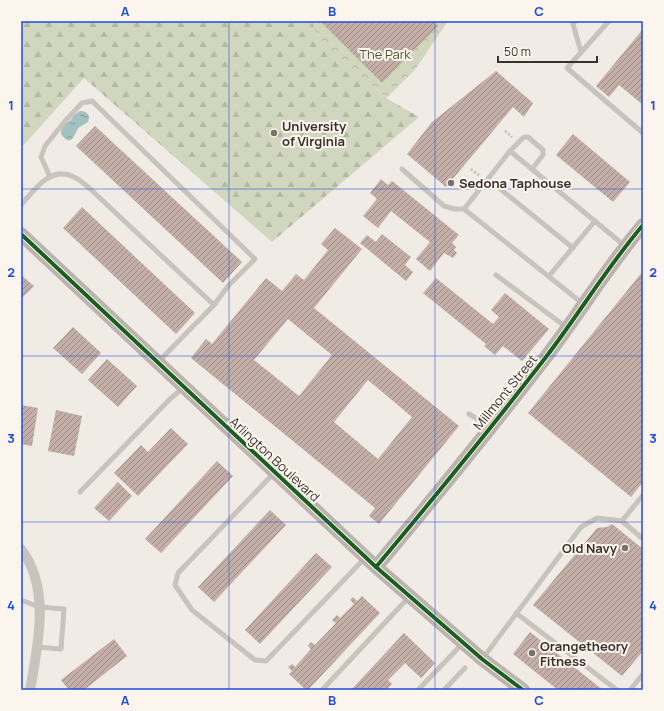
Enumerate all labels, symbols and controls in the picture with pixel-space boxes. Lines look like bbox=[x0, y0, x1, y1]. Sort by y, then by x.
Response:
text: A bbox=[121, 2, 130, 20]
text: B bbox=[328, 2, 336, 20]
text: C bbox=[534, 2, 544, 20]
scale bar bbox=[498, 38, 597, 64]
text: 50 m bbox=[504, 43, 531, 60]
park label: The Park bbox=[359, 45, 411, 63]
text: 1 bbox=[8, 96, 14, 114]
text: 1 bbox=[650, 96, 656, 114]
place label: University of Virginia bbox=[282, 117, 347, 150]
marker: University of Virginia bbox=[269, 128, 279, 138]
place label: Sedona Taphouse bbox=[459, 174, 571, 192]
marker: Sedona Taphouse bbox=[446, 178, 456, 188]
text: 2 bbox=[7, 263, 15, 281]
text: 2 bbox=[649, 263, 657, 281]
street label: Millmont Street bbox=[469, 350, 541, 434]
street label: Arlington Boulevard bbox=[226, 413, 324, 505]
text: 3 bbox=[7, 429, 15, 447]
text: 3 bbox=[649, 429, 657, 447]
place label: Old Navy bbox=[562, 539, 618, 557]
marker: Old Navy bbox=[620, 543, 630, 553]
text: 4 bbox=[7, 596, 15, 614]
text: 4 bbox=[649, 596, 657, 614]
place label: Orangetheory Fitness bbox=[540, 637, 629, 670]
marker: Orangetheory Fitness bbox=[527, 648, 537, 658]
text: A bbox=[121, 691, 130, 709]
text: B bbox=[328, 691, 336, 709]
text: C bbox=[534, 691, 544, 709]

